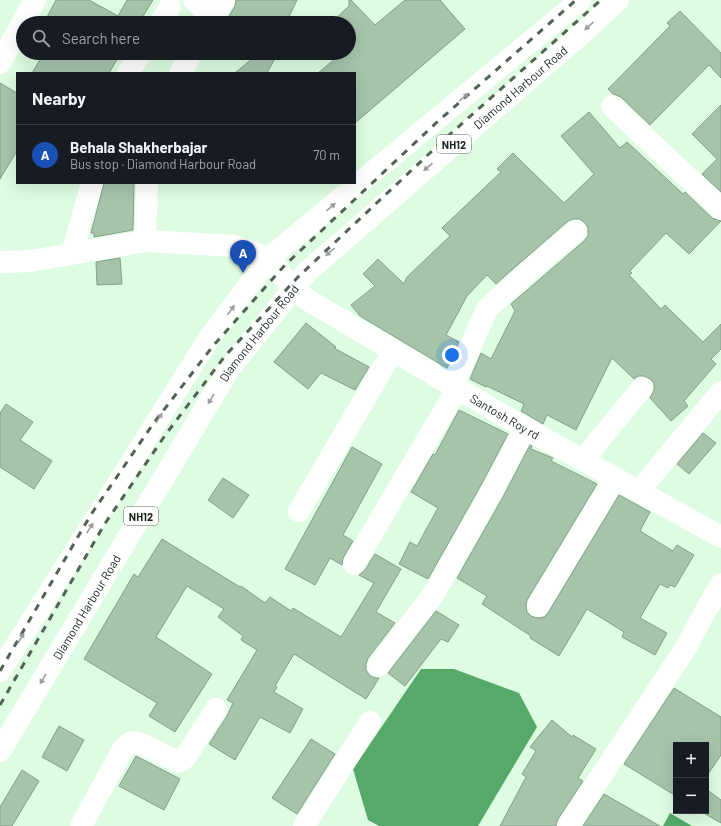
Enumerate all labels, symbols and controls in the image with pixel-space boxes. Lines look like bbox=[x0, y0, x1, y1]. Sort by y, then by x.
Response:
search box bbox=[16, 16, 356, 60]
one-way arrow bbox=[584, 22, 594, 31]
icon: search bbox=[30, 27, 52, 49]
text: Search here bbox=[62, 29, 140, 47]
street label: Diamond Harbour Road bbox=[470, 43, 570, 131]
text: Nearby bbox=[32, 88, 86, 108]
one-way arrow bbox=[458, 93, 469, 102]
road number: NH12 bbox=[437, 135, 471, 153]
text: Behala Shakherbajar bbox=[70, 138, 207, 156]
text: A bbox=[41, 147, 49, 163]
text: 70 m bbox=[313, 147, 340, 163]
text: Bus stop · Diamond Harbour Road bbox=[70, 156, 256, 172]
one-way arrow bbox=[423, 162, 433, 172]
one-way arrow bbox=[326, 202, 336, 211]
pin: A bbox=[230, 240, 256, 273]
one-way arrow bbox=[325, 248, 335, 257]
street label: Diamond Harbour Road bbox=[216, 282, 301, 384]
one-way arrow bbox=[226, 304, 235, 315]
your location bbox=[442, 345, 462, 365]
street label: Santosh Roy rd bbox=[468, 391, 542, 442]
one-way arrow bbox=[207, 393, 214, 405]
one-way arrow bbox=[155, 413, 163, 423]
road number: NH12 bbox=[124, 507, 158, 525]
one-way arrow bbox=[86, 523, 94, 533]
street label: Diamond Harbour Road bbox=[50, 552, 123, 662]
one-way arrow bbox=[17, 632, 24, 644]
one-way arrow bbox=[39, 674, 47, 684]
map controls bbox=[673, 742, 709, 814]
button: + bbox=[673, 742, 709, 778]
button: − bbox=[673, 778, 709, 814]

